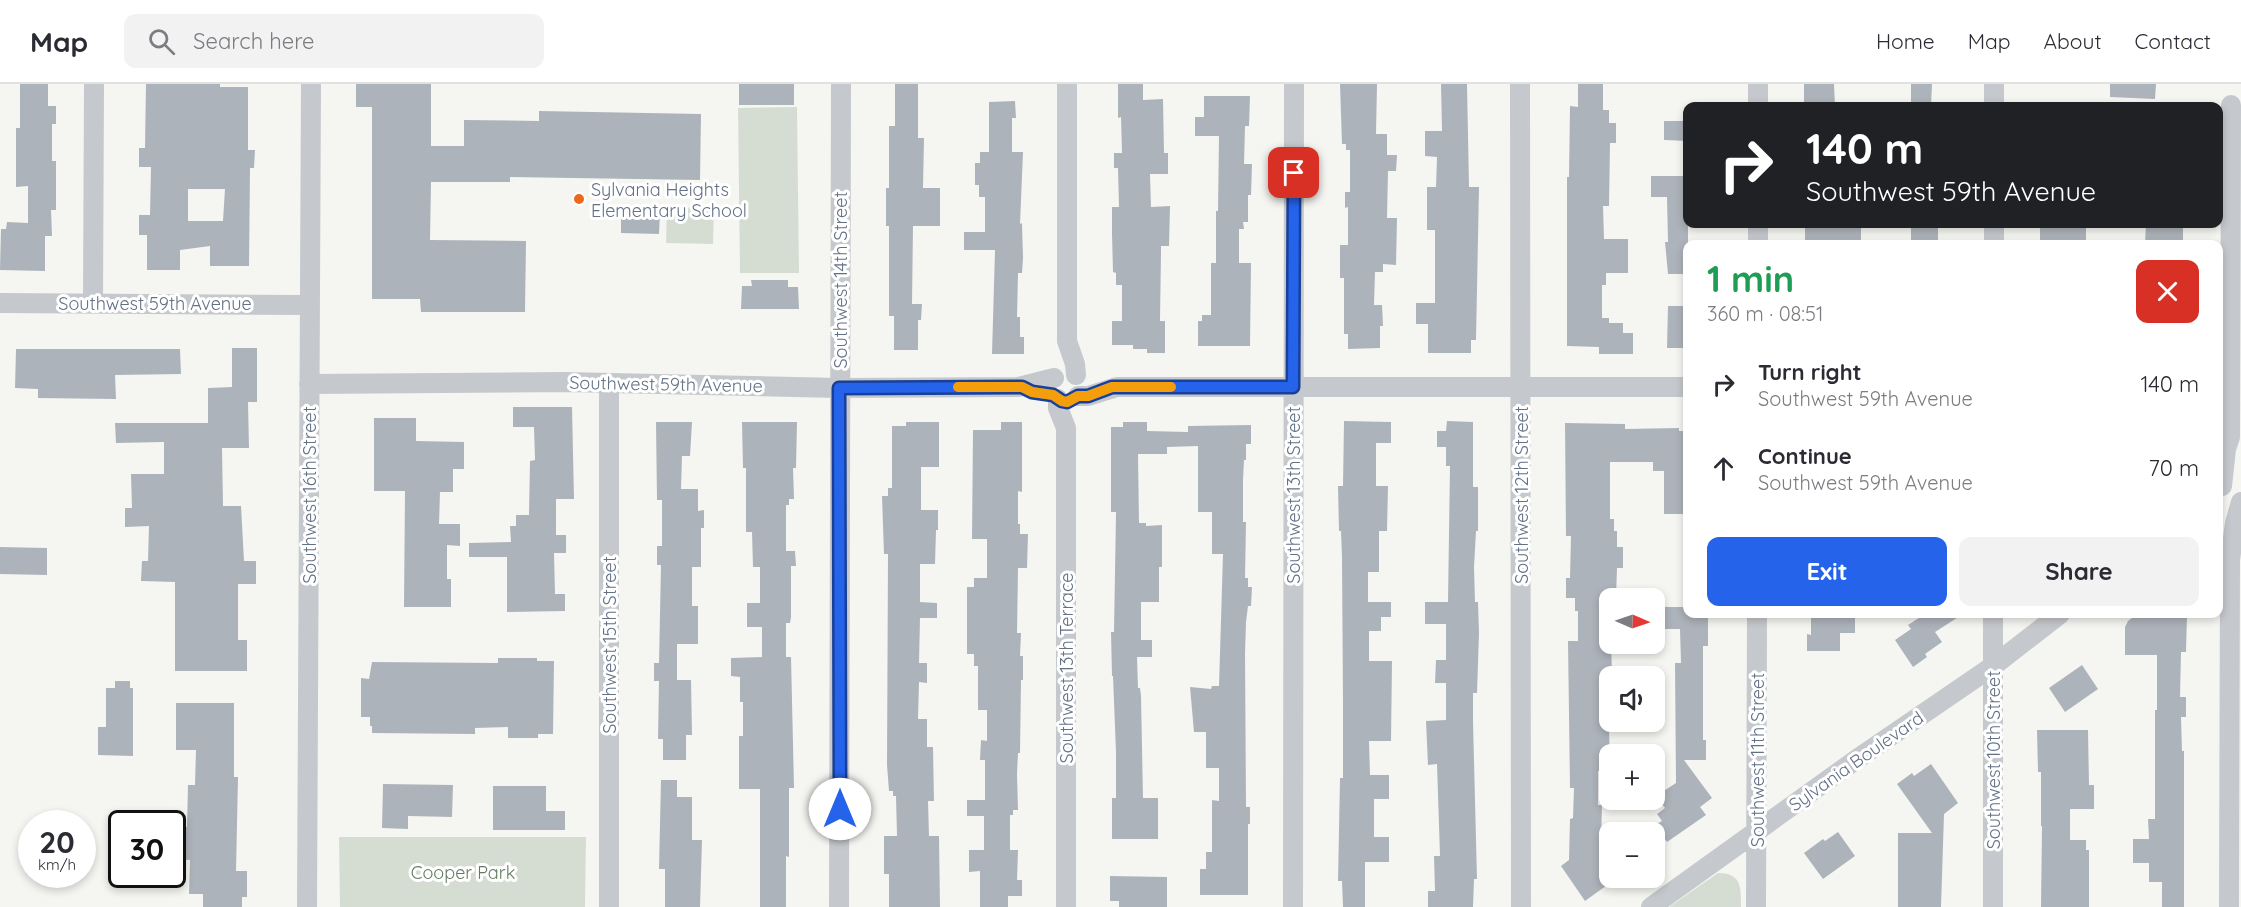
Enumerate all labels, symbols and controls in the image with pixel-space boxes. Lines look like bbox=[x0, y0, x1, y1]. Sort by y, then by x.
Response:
search box bbox=[124, 14, 544, 68]
text: Map bbox=[30, 24, 88, 59]
icon: search bbox=[145, 25, 178, 58]
text: Search here bbox=[193, 27, 315, 55]
text: Home bbox=[1876, 28, 1935, 54]
text: Map bbox=[1968, 28, 2011, 54]
text: About bbox=[2044, 28, 2102, 54]
text: Contact bbox=[2135, 28, 2211, 54]
text: 140 m bbox=[1806, 122, 1923, 175]
icon: right bbox=[1707, 126, 1785, 204]
pin bbox=[1268, 147, 1319, 198]
icon: arrive bbox=[1277, 156, 1310, 189]
text: Southwest 59th Avenue bbox=[1806, 174, 2096, 208]
place label: Sylvania Heights Elementary School bbox=[591, 178, 747, 222]
street label: Southwest 14th Street bbox=[829, 191, 852, 369]
marker: Sylvania Heights Elementary School bbox=[572, 192, 586, 206]
text: 1 min bbox=[1707, 256, 1794, 301]
button: close bbox=[2136, 260, 2199, 323]
street label: Southwest 59th Avenue bbox=[58, 292, 252, 315]
text: 360 m · 08:51 bbox=[1707, 301, 1823, 326]
text: Turn right bbox=[1758, 358, 1862, 386]
icon: right bbox=[1707, 368, 1740, 401]
text: 140 m bbox=[2140, 370, 2199, 398]
street label: Southwest 59th Avenue bbox=[569, 371, 763, 397]
text: Southwest 59th Avenue bbox=[1758, 386, 1973, 411]
street label: Southwest 16th Street bbox=[298, 406, 321, 584]
street label: Southwest 13th Street bbox=[1282, 406, 1305, 584]
street label: Southwest 12th Street bbox=[1510, 406, 1533, 584]
text: Continue bbox=[1758, 442, 1852, 470]
icon: ahead bbox=[1707, 452, 1740, 485]
text: 70 m bbox=[2149, 454, 2199, 482]
text: Southwest 59th Avenue bbox=[1758, 470, 1973, 495]
button: Exit bbox=[1707, 537, 1947, 606]
button: Share bbox=[1959, 537, 2199, 606]
street label: Southwest 15th Street bbox=[598, 556, 621, 734]
street label: Southwest 13th Terrace bbox=[1055, 573, 1078, 763]
north arrow bbox=[1599, 588, 1665, 654]
map controls bbox=[1599, 588, 1665, 888]
button: sound bbox=[1599, 666, 1665, 732]
street label: Southwest 10th Street bbox=[1982, 671, 2005, 849]
street label: Southwest 11th Street bbox=[1746, 673, 1769, 847]
street label: Sylvania Boulevard bbox=[1784, 706, 1928, 816]
button: + bbox=[1599, 744, 1665, 810]
position arrow bbox=[808, 777, 872, 841]
speed limit sign: 30 bbox=[108, 810, 186, 888]
button: − bbox=[1599, 822, 1665, 888]
text: 20 bbox=[39, 823, 75, 861]
text: km/h bbox=[38, 855, 76, 874]
park label: Cooper Park bbox=[411, 861, 515, 884]

